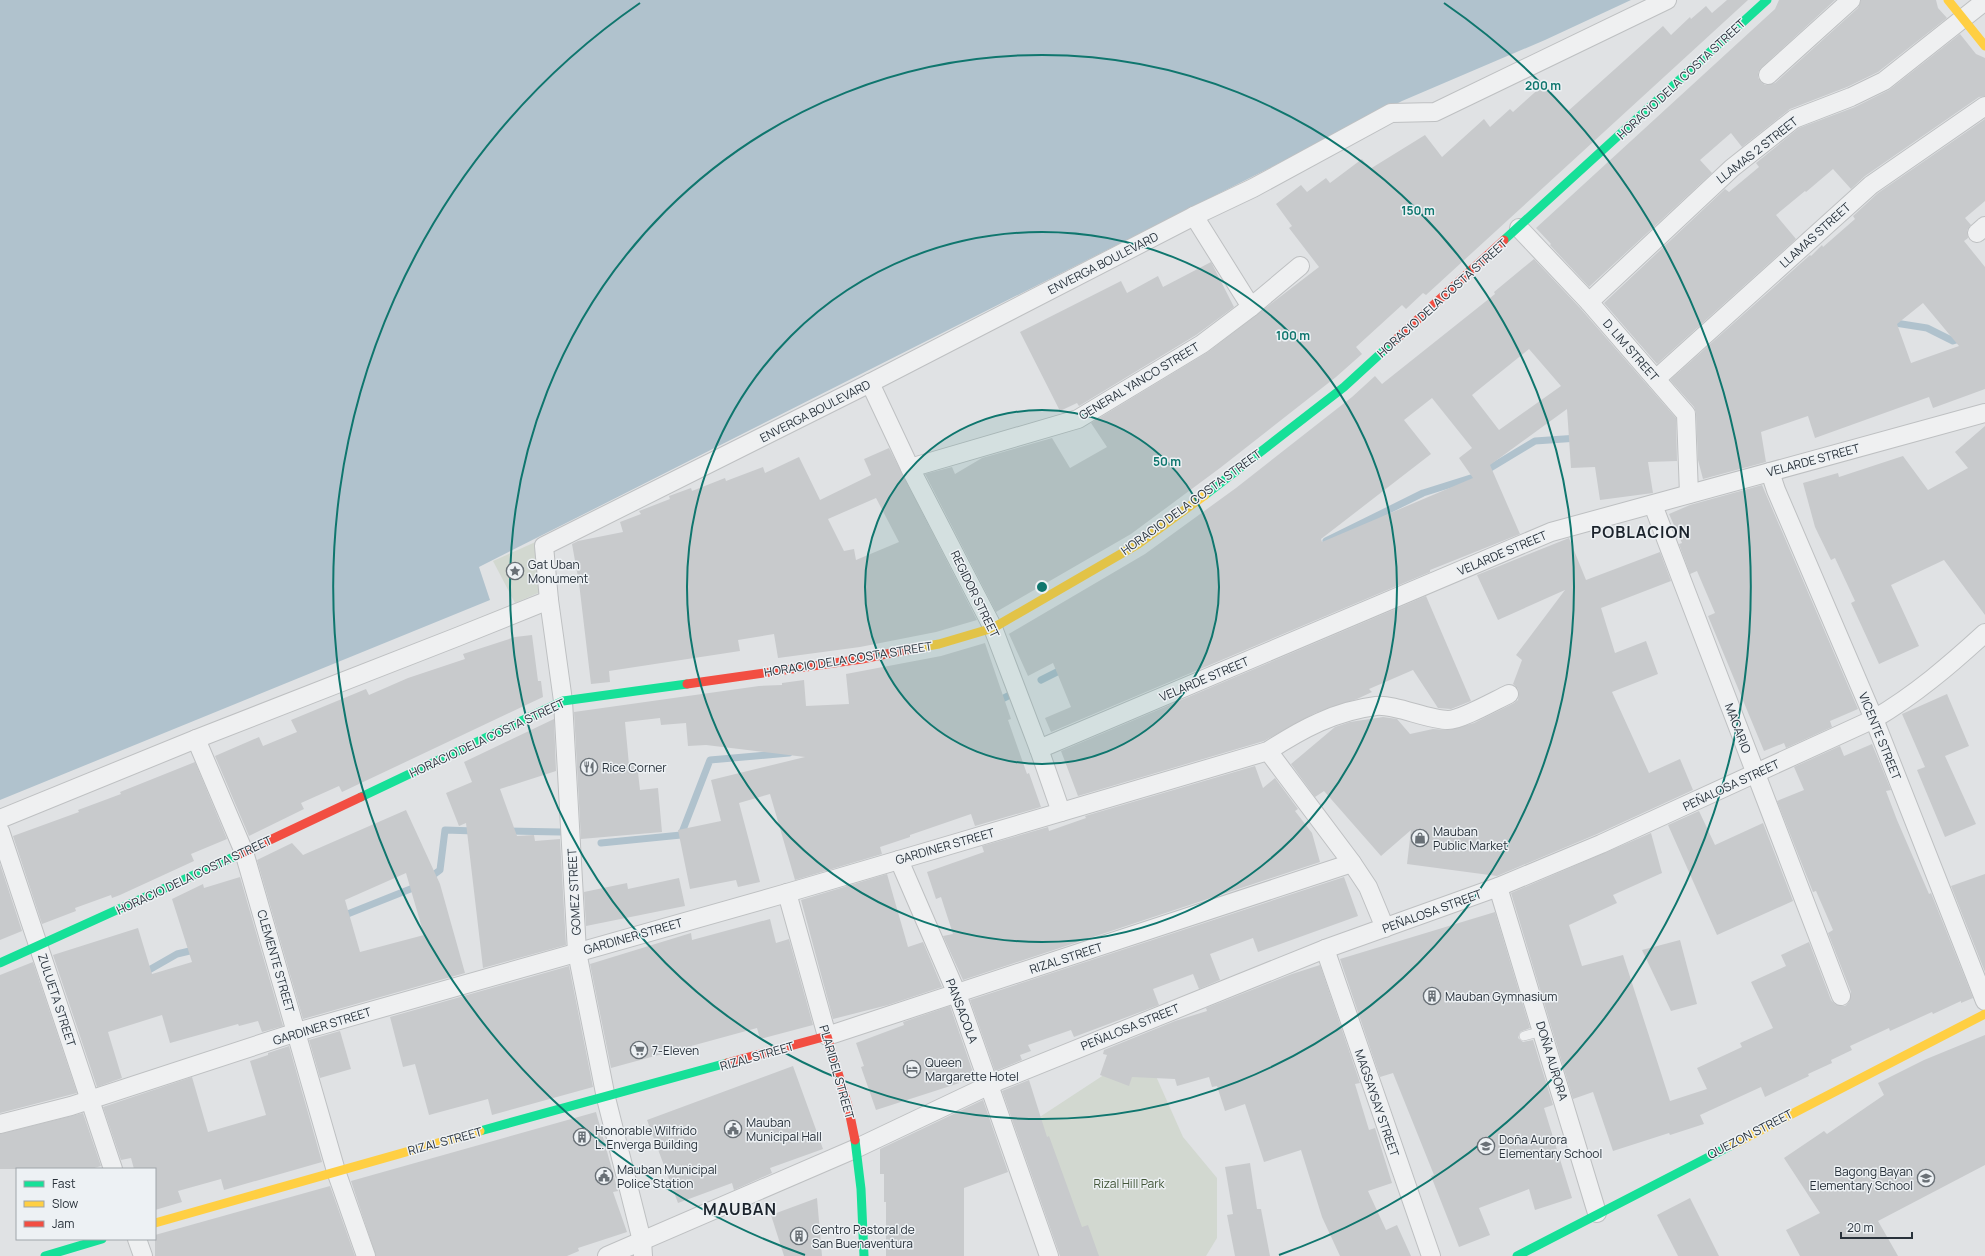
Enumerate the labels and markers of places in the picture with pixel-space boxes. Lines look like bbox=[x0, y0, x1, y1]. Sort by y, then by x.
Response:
place label: Gat Uban Monument bbox=[528, 556, 589, 587]
place icon: Gat Uban Monument bbox=[505, 561, 525, 581]
centre of rings bbox=[1035, 580, 1049, 594]
restaurant icon: Rice Corner bbox=[579, 757, 599, 777]
place label: Rice Corner bbox=[602, 759, 667, 776]
place label: Mauban Public Market bbox=[1433, 823, 1508, 854]
shop icon: Mauban Public Market bbox=[1410, 828, 1430, 848]
building icon: Mauban Gymnasium bbox=[1422, 986, 1442, 1006]
place label: Mauban Gymnasium bbox=[1445, 988, 1557, 1005]
supermarket icon: 7-Eleven bbox=[629, 1040, 649, 1060]
place label: 7-Eleven bbox=[652, 1042, 699, 1059]
place label: Queen Margarette Hotel bbox=[925, 1054, 1019, 1085]
hotel icon: Queen Margarette Hotel bbox=[902, 1059, 922, 1079]
place label: Mauban Municipal Hall bbox=[746, 1114, 822, 1145]
public building icon: Mauban Municipal Hall bbox=[723, 1119, 743, 1139]
place label: Honorable Wilfrido L. Enverga Building bbox=[595, 1122, 698, 1153]
building icon: Honorable Wilfrido L. Enverga Building bbox=[572, 1127, 592, 1147]
place label: Doña Aurora Elementary School bbox=[1499, 1131, 1602, 1162]
school or university icon: Doña Aurora Elementary School bbox=[1476, 1136, 1496, 1156]
place label: Mauban Municipal Police Station bbox=[617, 1161, 717, 1192]
place label: Bagong Bayan Elementary School bbox=[1810, 1163, 1913, 1194]
public building icon: Mauban Municipal Police Station bbox=[594, 1166, 614, 1186]
school or university icon: Bagong Bayan Elementary School bbox=[1916, 1168, 1936, 1188]
place label: Centro Pastoral de San Buenaventura bbox=[812, 1221, 915, 1252]
building icon: Centro Pastoral de San Buenaventura bbox=[789, 1226, 809, 1246]

